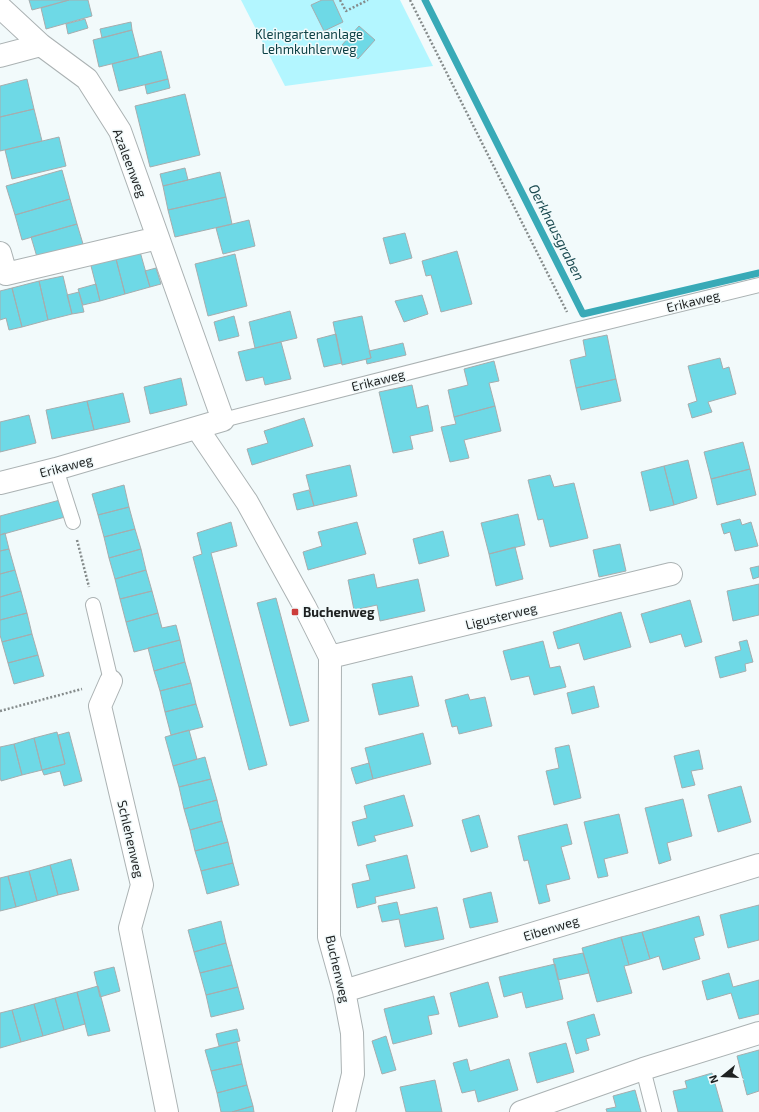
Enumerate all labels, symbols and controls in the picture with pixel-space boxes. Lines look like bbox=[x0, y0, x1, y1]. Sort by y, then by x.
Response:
park label: Kleingartenanlage Lehmkuhlerweg bbox=[255, 26, 363, 57]
street label: Azaleenweg bbox=[110, 126, 150, 200]
water label: Oerkhausgraben bbox=[525, 181, 589, 283]
street label: Erikaweg bbox=[665, 287, 721, 315]
street label: Erikaweg bbox=[350, 366, 406, 394]
street label: Erikaweg bbox=[38, 451, 94, 481]
street label: Ligusterweg bbox=[464, 599, 538, 633]
place label: Buchenweg bbox=[303, 604, 375, 620]
marker: Buchenweg bbox=[290, 607, 300, 617]
street label: Schlehenweg bbox=[114, 799, 148, 879]
street label: Eibenweg bbox=[521, 912, 581, 944]
street label: Buchenweg bbox=[322, 934, 354, 1004]
north arrow bbox=[703, 1056, 743, 1096]
text: N bbox=[706, 1073, 720, 1085]

